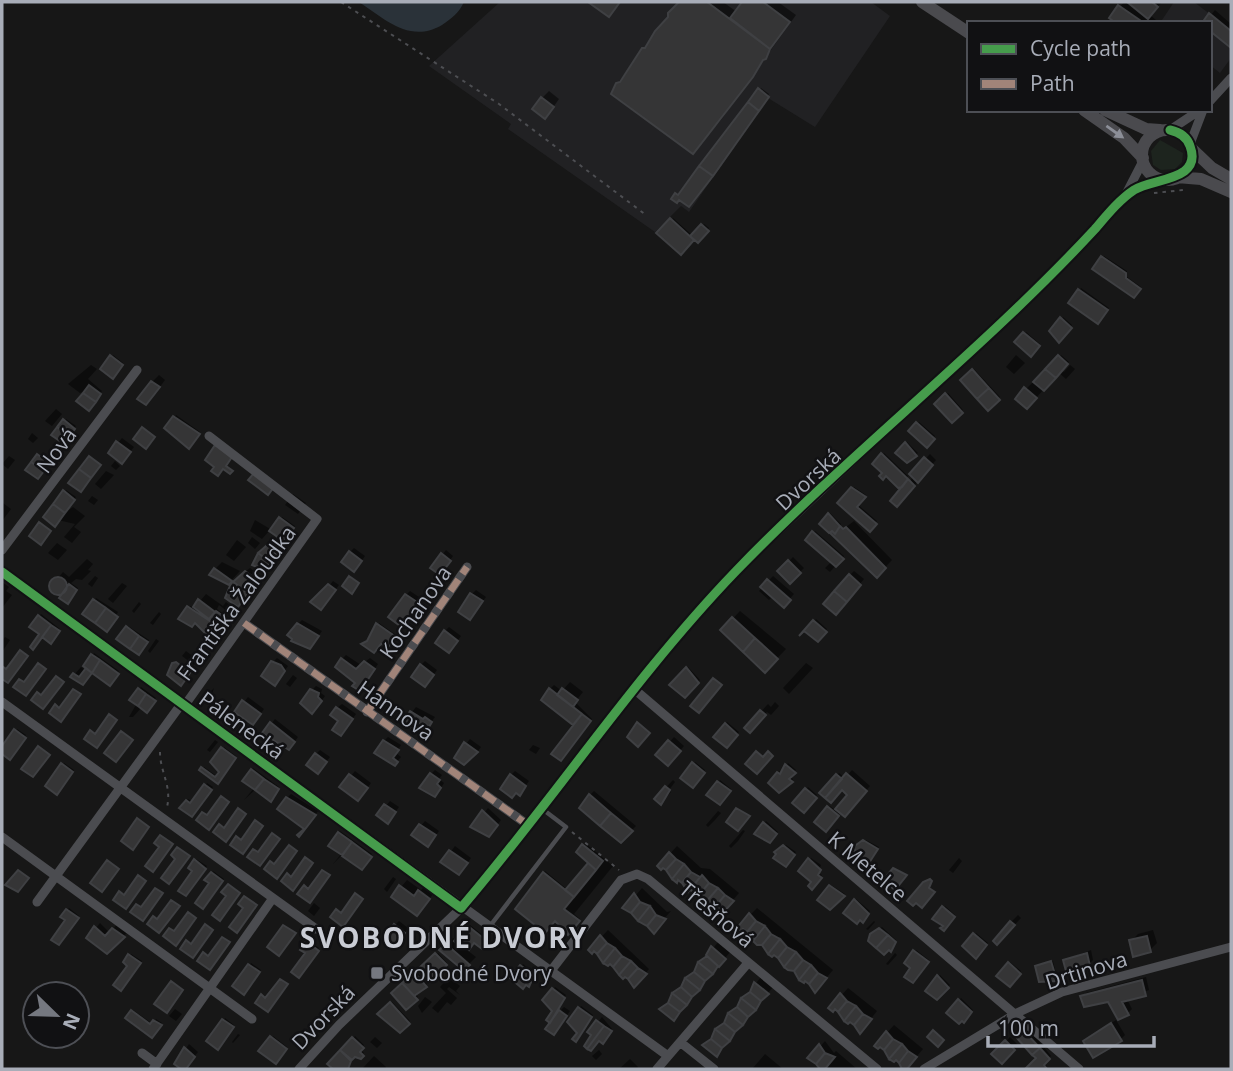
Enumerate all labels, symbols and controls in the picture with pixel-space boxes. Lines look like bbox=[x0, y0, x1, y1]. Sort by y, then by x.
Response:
legend bbox=[967, 21, 1212, 112]
text: Cycle path bbox=[1030, 34, 1131, 62]
text: Path bbox=[1030, 69, 1075, 97]
one-way arrow bbox=[1106, 125, 1124, 139]
street label: Nová bbox=[30, 421, 82, 479]
street label: Dvorská bbox=[769, 442, 847, 516]
street label: Františka Žaloudka bbox=[170, 520, 302, 686]
street label: Kochanova bbox=[373, 560, 457, 664]
street label: Hannova bbox=[352, 673, 440, 747]
street label: Pálenecká bbox=[194, 685, 290, 765]
street label: K Metelce bbox=[822, 825, 914, 907]
street label: Třešňová bbox=[674, 874, 760, 954]
district label: SVOBODNÉ DVORY bbox=[300, 918, 588, 956]
street label: Drtinova bbox=[1042, 944, 1130, 996]
place label: Svobodné Dvory bbox=[391, 959, 552, 987]
marker: Svobodné Dvory bbox=[369, 965, 385, 981]
street label: Dvorská bbox=[285, 979, 361, 1055]
north arrow bbox=[21, 980, 91, 1050]
scale bar bbox=[988, 1004, 1154, 1048]
text: N bbox=[57, 1009, 87, 1034]
text: 100 m bbox=[998, 1014, 1059, 1042]

